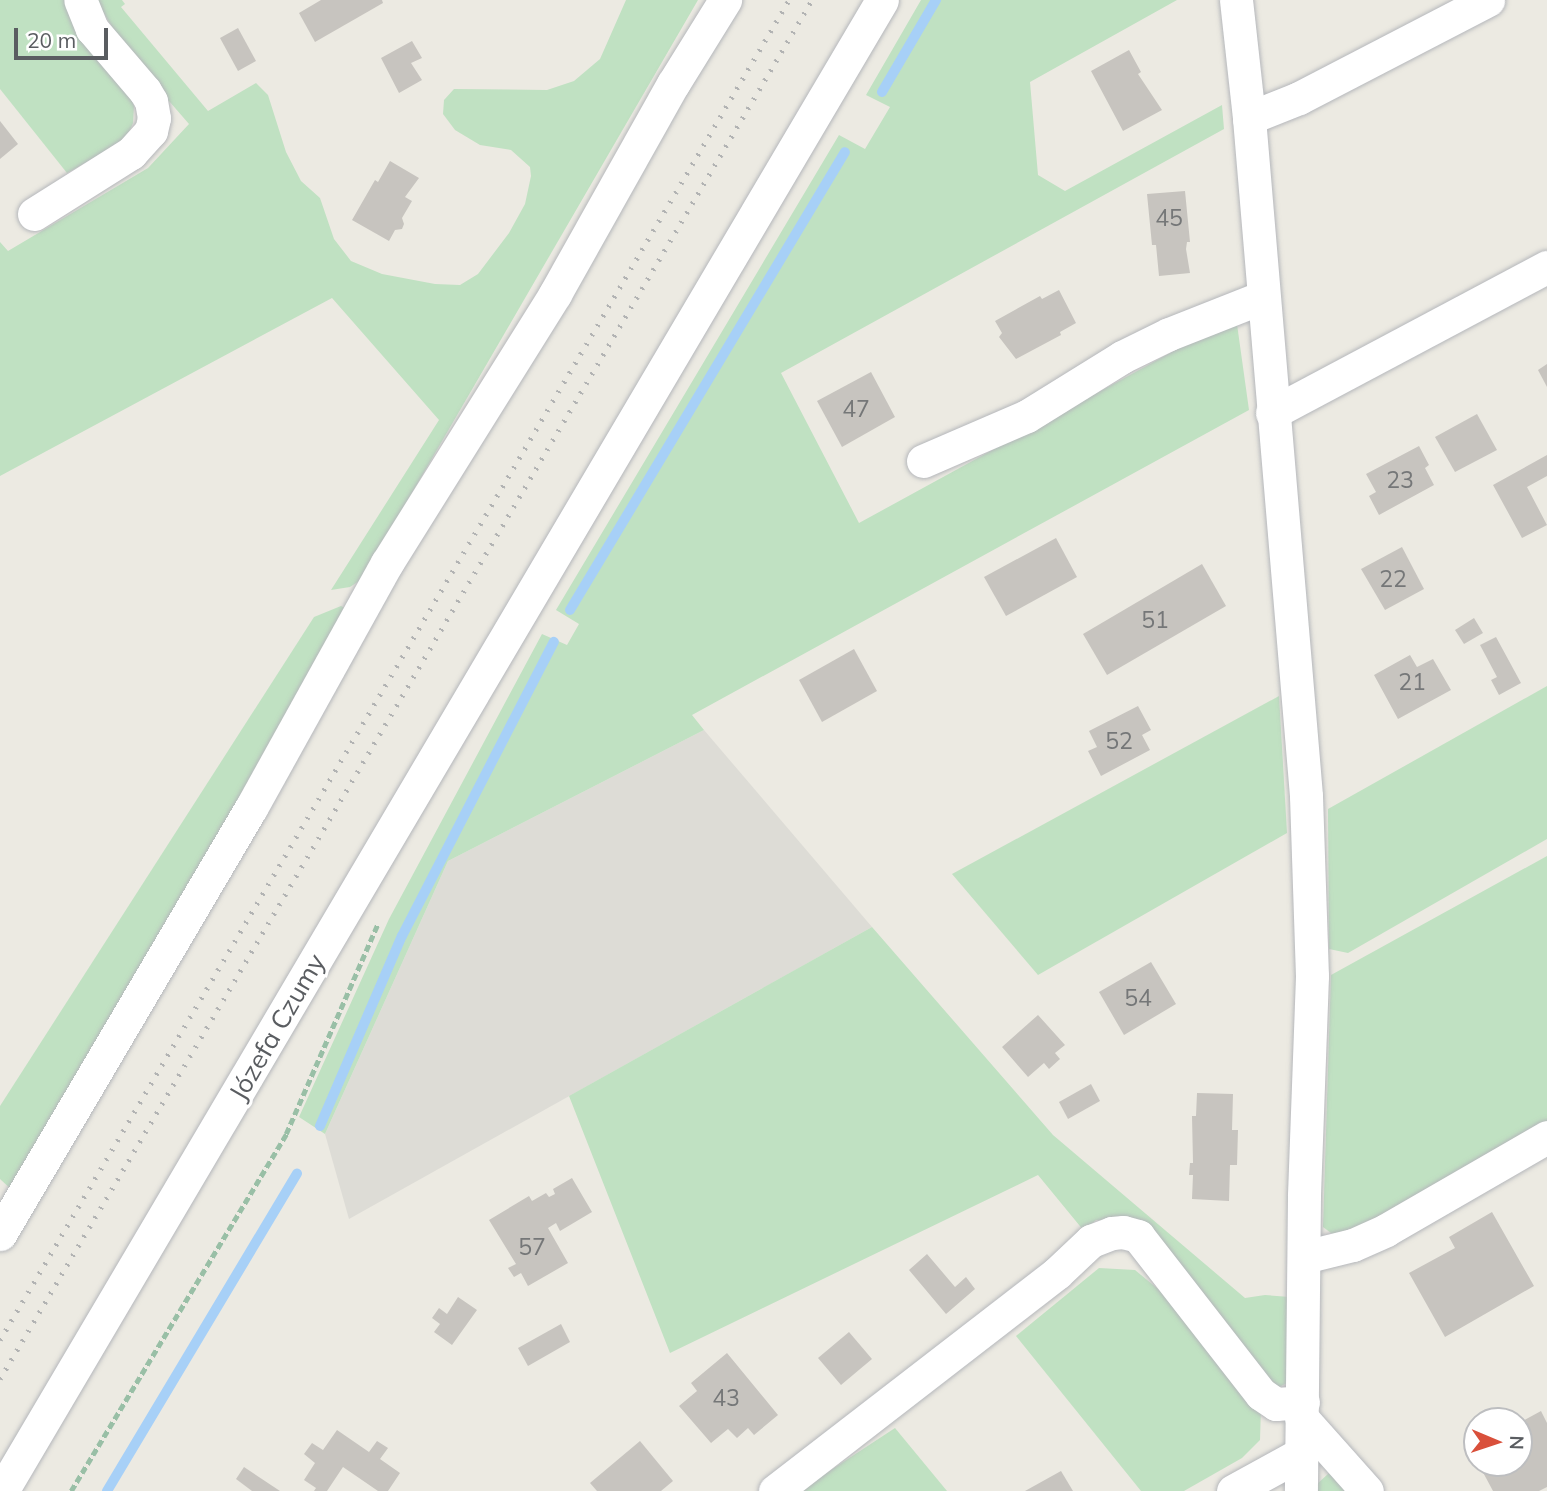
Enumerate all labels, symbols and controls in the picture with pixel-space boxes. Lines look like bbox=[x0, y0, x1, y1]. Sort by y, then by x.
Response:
scale bar bbox=[18, 14, 112, 58]
text: 20 m bbox=[27, 27, 76, 53]
house number: 45 bbox=[1155, 204, 1183, 232]
house number: 47 bbox=[842, 395, 870, 423]
house number: 23 bbox=[1386, 466, 1414, 494]
house number: 22 bbox=[1379, 565, 1407, 593]
house number: 51 bbox=[1141, 606, 1169, 634]
house number: 21 bbox=[1398, 668, 1426, 696]
house number: 52 bbox=[1105, 727, 1133, 755]
street label: Józefa Czumy bbox=[222, 948, 332, 1106]
house number: 54 bbox=[1124, 984, 1152, 1012]
house number: 57 bbox=[518, 1233, 546, 1261]
house number: 43 bbox=[712, 1384, 740, 1412]
north arrow bbox=[1463, 1407, 1533, 1477]
text: N bbox=[1505, 1435, 1529, 1450]

